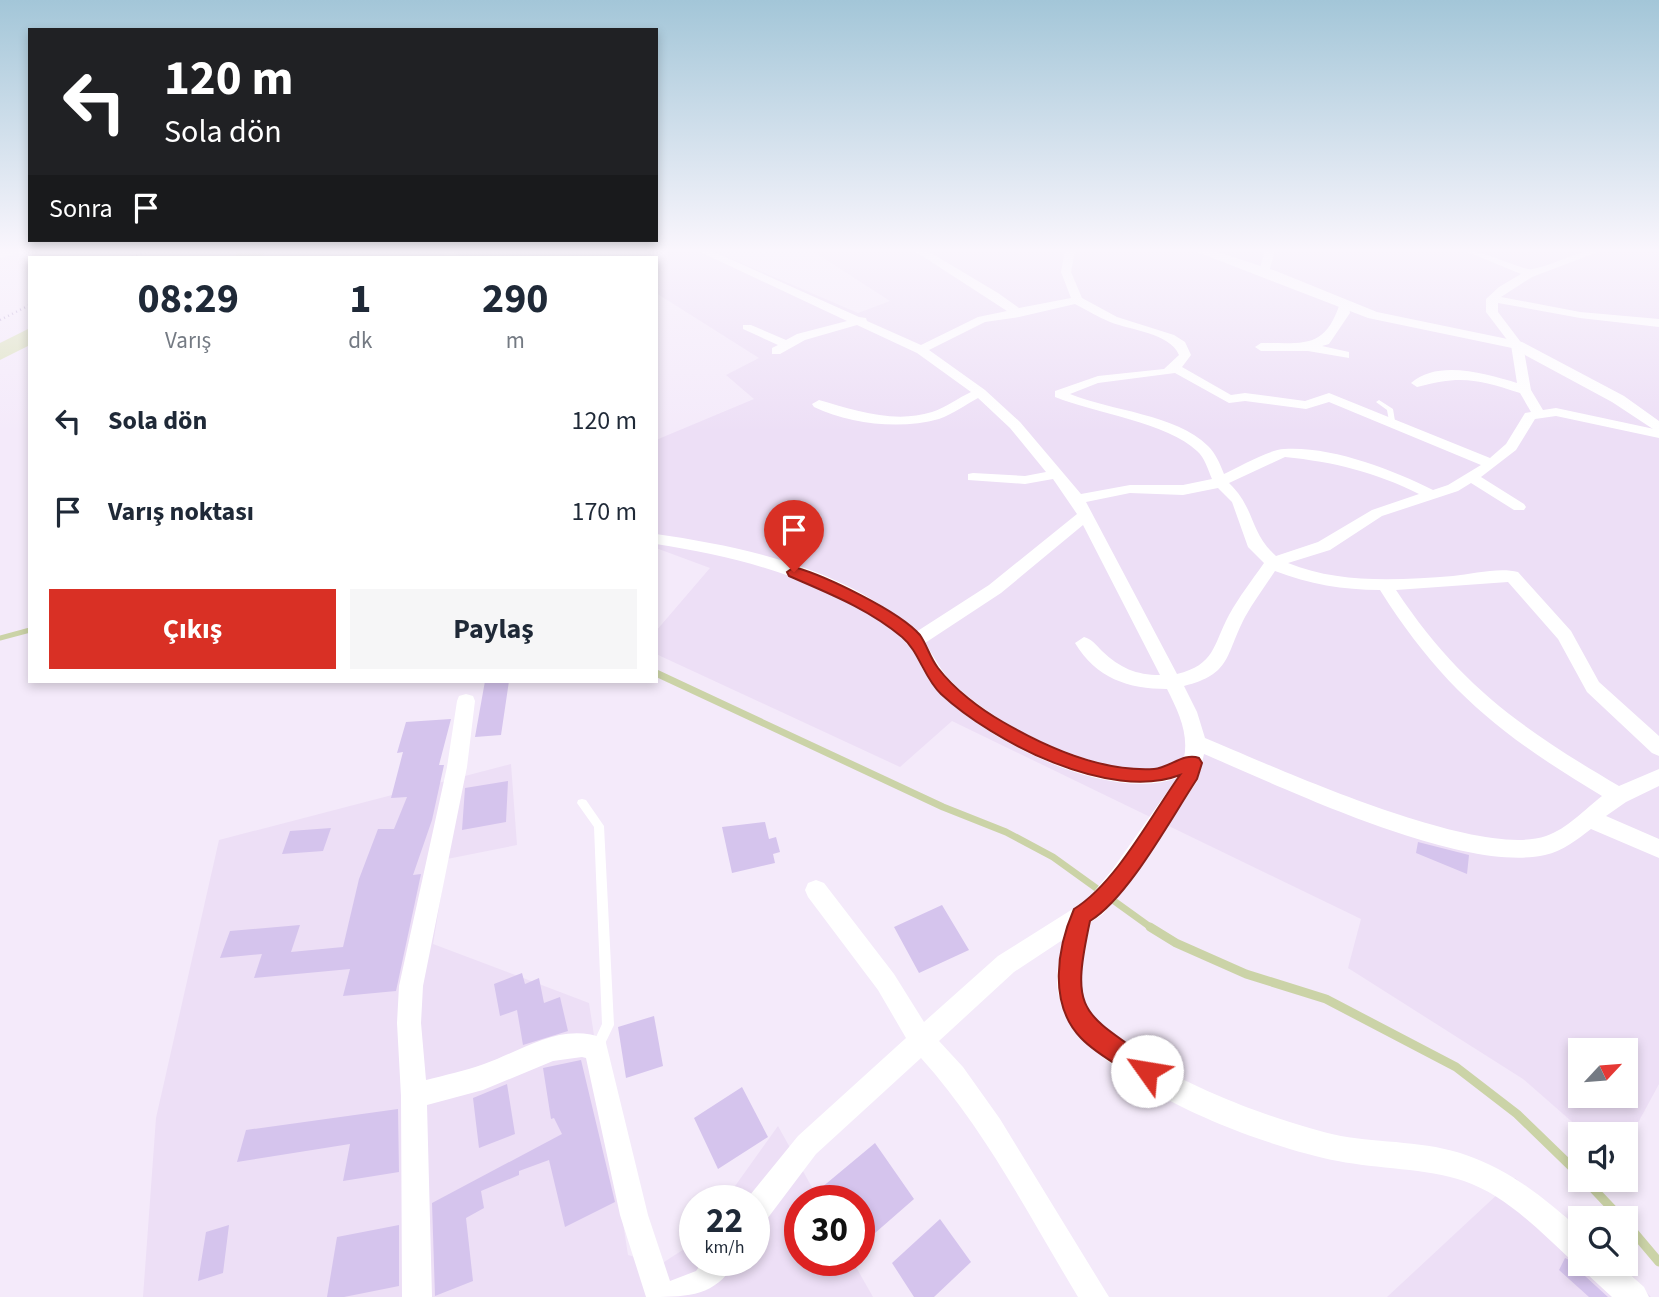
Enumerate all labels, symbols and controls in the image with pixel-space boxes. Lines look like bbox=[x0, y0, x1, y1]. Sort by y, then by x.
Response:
text: 120 m bbox=[164, 44, 293, 114]
icon: left bbox=[49, 56, 140, 147]
text: Sola dön bbox=[164, 109, 282, 155]
icon: arrive bbox=[127, 189, 165, 227]
text: Sonra bbox=[49, 190, 113, 227]
text: 08:29 bbox=[138, 269, 239, 329]
text: 1 bbox=[349, 269, 371, 329]
text: 290 bbox=[482, 269, 549, 329]
text: Varış bbox=[165, 324, 211, 357]
text: dk bbox=[348, 324, 372, 357]
text: m bbox=[506, 324, 525, 357]
icon: left bbox=[49, 402, 87, 440]
text: Sola dön bbox=[108, 402, 207, 439]
text: 120 m bbox=[571, 402, 637, 439]
icon: arrive bbox=[49, 493, 87, 531]
text: Varış noktası bbox=[108, 493, 254, 530]
text: 170 m bbox=[571, 493, 637, 530]
pin bbox=[764, 500, 824, 572]
icon: arrive bbox=[775, 511, 813, 549]
button: Çıkış bbox=[49, 589, 336, 669]
button: Paylaş bbox=[350, 589, 637, 669]
position arrow bbox=[1110, 1034, 1184, 1108]
north arrow bbox=[1568, 1038, 1638, 1108]
map controls bbox=[1568, 1038, 1638, 1276]
button: sound bbox=[1568, 1122, 1638, 1192]
speed limit sign: 30 bbox=[784, 1185, 875, 1276]
text: 22 bbox=[706, 1196, 743, 1246]
button: search bbox=[1568, 1206, 1638, 1276]
text: km/h bbox=[705, 1235, 744, 1260]

